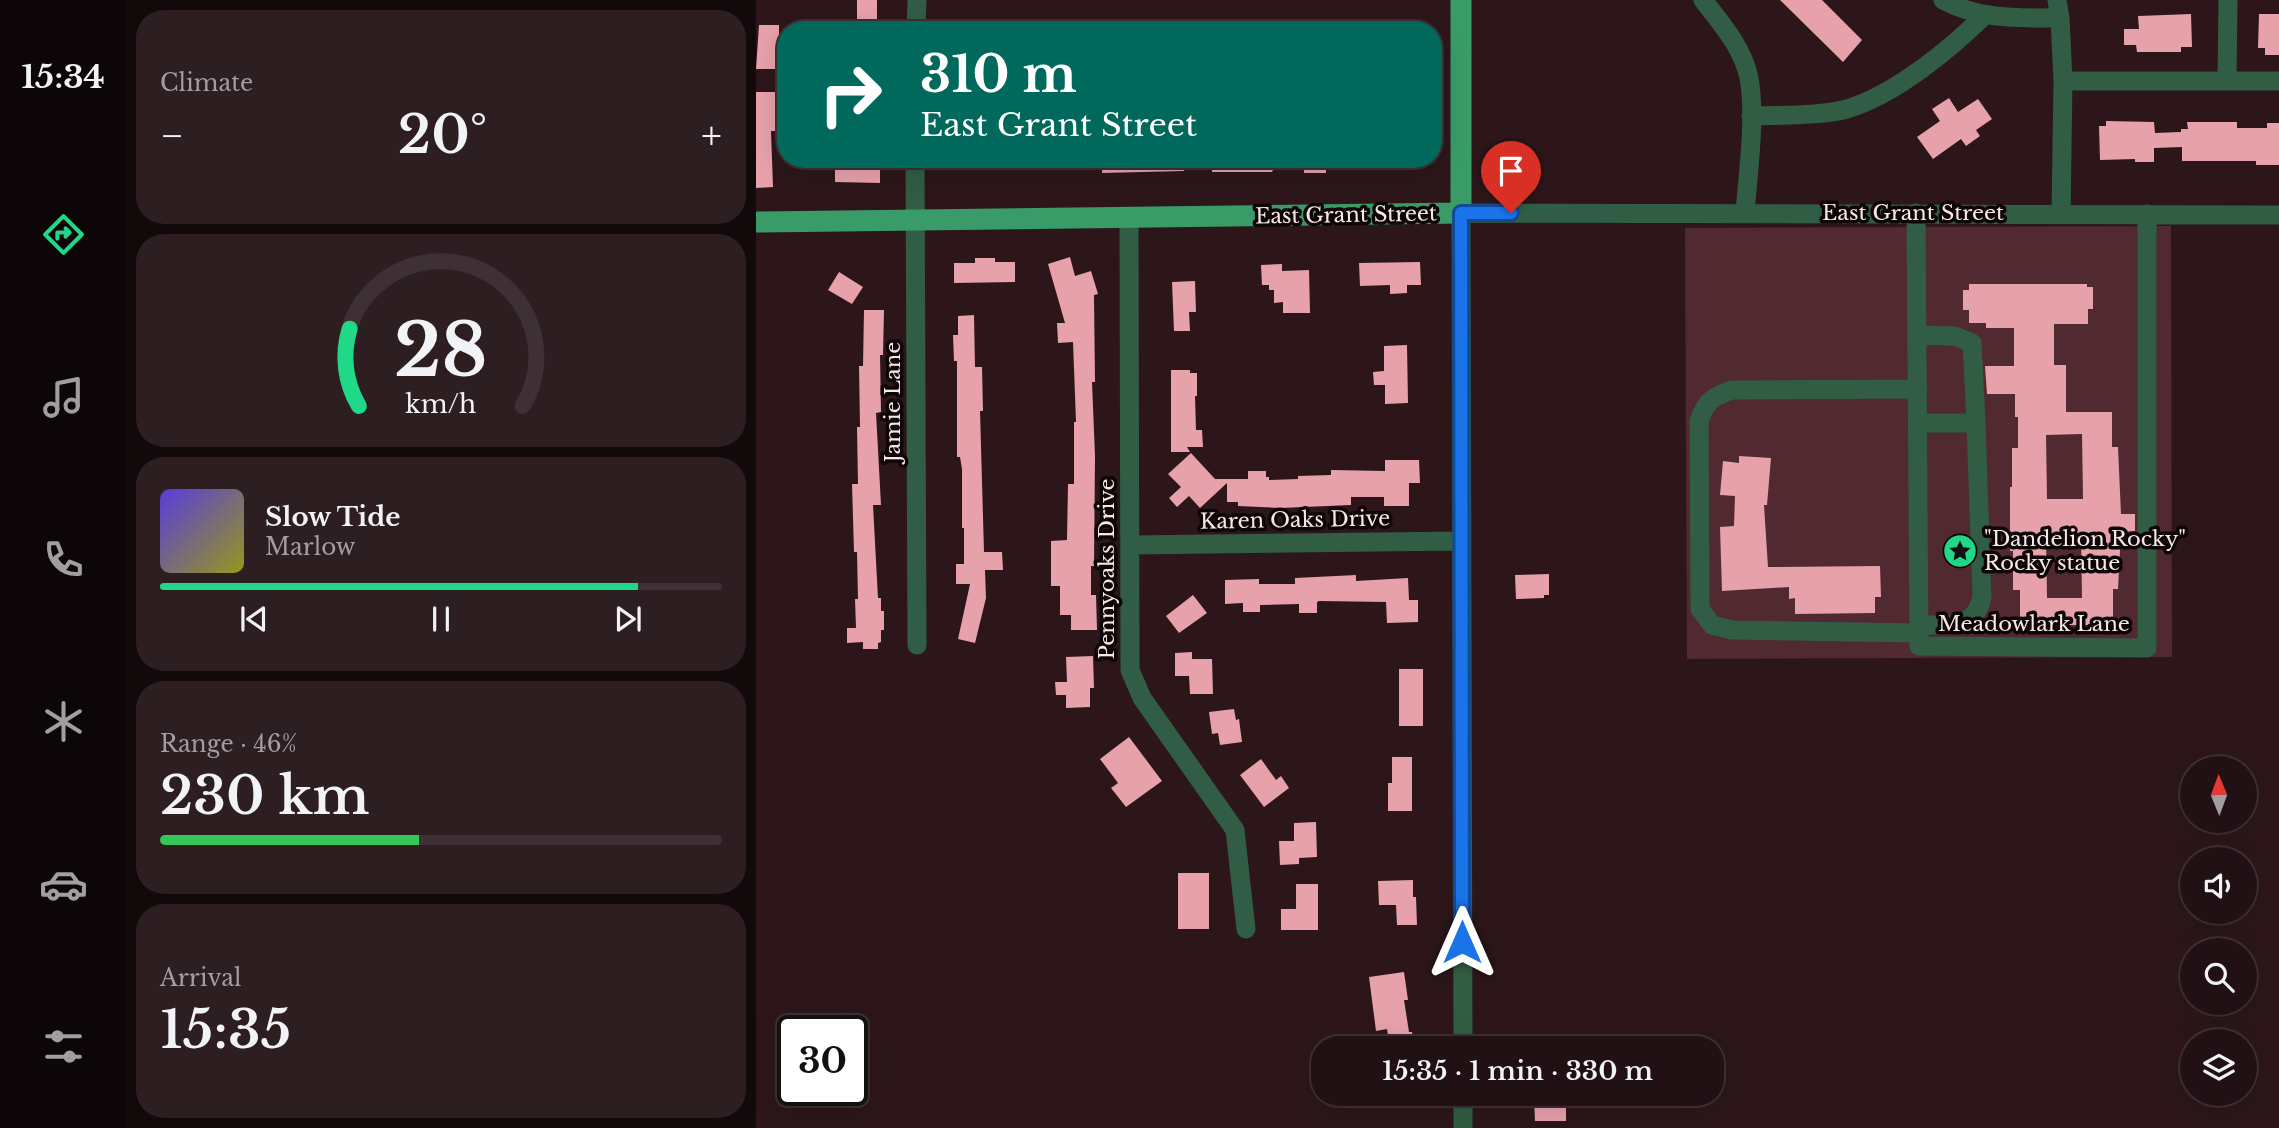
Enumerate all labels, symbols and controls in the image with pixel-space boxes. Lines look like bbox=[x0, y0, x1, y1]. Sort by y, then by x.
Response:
text: 310 m bbox=[920, 44, 1077, 105]
icon: right bbox=[805, 49, 896, 140]
text: 15:34 bbox=[21, 57, 105, 97]
text: Climate bbox=[160, 69, 253, 97]
text: 20° bbox=[398, 103, 487, 167]
text: East Grant Street bbox=[920, 105, 1197, 145]
text: − bbox=[160, 112, 184, 159]
text: + bbox=[701, 112, 722, 159]
pin bbox=[1481, 141, 1541, 213]
icon: arrive bbox=[1492, 152, 1530, 190]
street label: East Grant Street bbox=[1255, 200, 1437, 230]
street label: East Grant Street bbox=[1822, 200, 2004, 226]
icon: directions bbox=[39, 210, 88, 259]
text: 28 bbox=[394, 306, 488, 397]
street label: Jamie Lane bbox=[880, 342, 906, 465]
icon: music bbox=[39, 373, 88, 422]
text: km/h bbox=[406, 389, 476, 420]
street label: Pennyoaks Drive bbox=[1094, 478, 1120, 660]
text: Slow Tide bbox=[265, 501, 401, 533]
street label: Karen Oaks Drive bbox=[1200, 505, 1390, 535]
place label: "Dandelion Rocky" Rocky statue bbox=[1984, 526, 2186, 576]
place icon: "Dandelion Rocky" Rocky statue bbox=[1941, 532, 1979, 570]
text: Marlow bbox=[265, 533, 355, 561]
icon: phone bbox=[39, 535, 88, 584]
icon: previous bbox=[235, 600, 273, 638]
icon: pause bbox=[422, 600, 460, 638]
icon: next bbox=[609, 600, 647, 638]
street label: Meadowlark Lane bbox=[1938, 611, 2130, 637]
icon: climate bbox=[39, 697, 88, 746]
text: Range · 46% bbox=[160, 730, 297, 758]
north arrow bbox=[2180, 756, 2258, 833]
map controls bbox=[2180, 756, 2257, 1106]
text: 230 km bbox=[160, 764, 370, 828]
button: sound bbox=[2180, 847, 2257, 924]
icon: car bbox=[39, 860, 88, 909]
position arrow bbox=[1425, 905, 1499, 979]
button: search bbox=[2180, 938, 2257, 1015]
text: Arrival bbox=[160, 964, 241, 992]
text: 15:35 bbox=[160, 998, 291, 1062]
speed limit sign: 30 bbox=[777, 1015, 868, 1106]
icon: filters bbox=[39, 1022, 88, 1071]
button: layers bbox=[2180, 1029, 2257, 1106]
text: 15:35 · 1 min · 330 m bbox=[1382, 1055, 1653, 1087]

